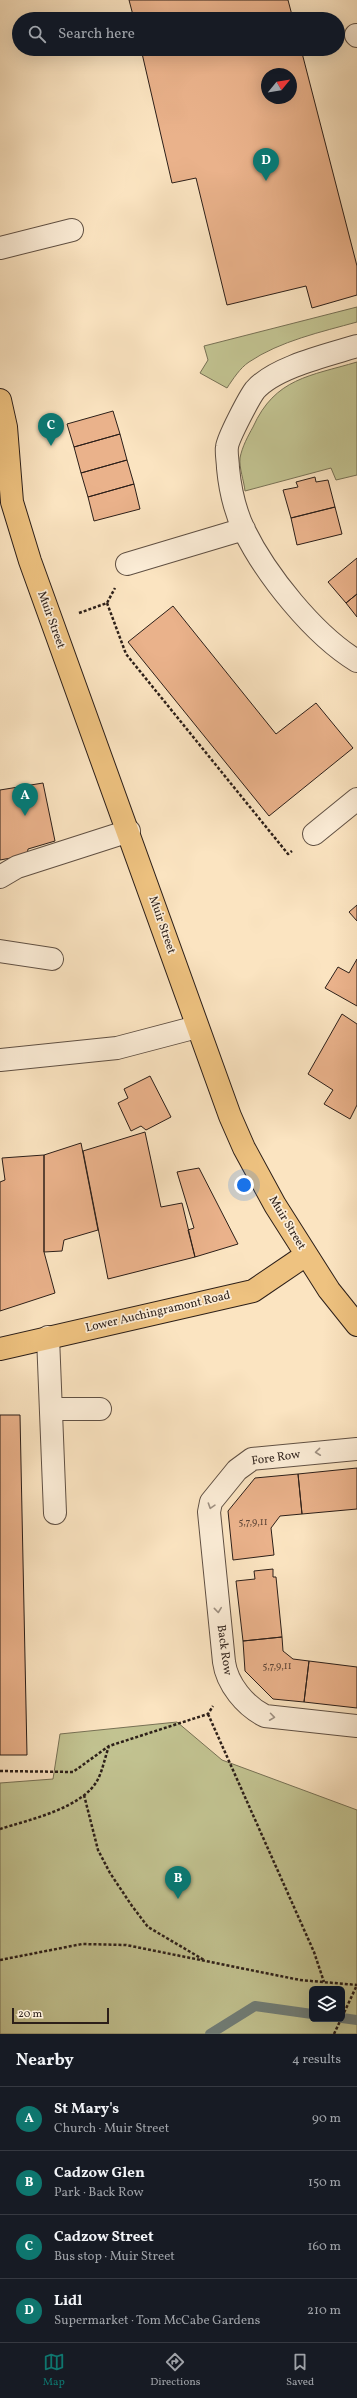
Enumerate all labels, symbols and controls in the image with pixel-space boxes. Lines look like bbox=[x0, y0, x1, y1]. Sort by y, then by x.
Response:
search box bbox=[12, 12, 345, 56]
icon: search bbox=[26, 23, 48, 45]
text: Search here bbox=[58, 24, 135, 45]
north arrow bbox=[261, 68, 297, 104]
pin: D bbox=[253, 148, 279, 181]
pin: C bbox=[38, 413, 64, 446]
street label: Muir Street bbox=[33, 589, 69, 651]
pin: A bbox=[12, 783, 38, 816]
street label: Muir Street bbox=[145, 894, 179, 956]
your location bbox=[234, 1175, 254, 1195]
street label: Muir Street bbox=[265, 1193, 309, 1253]
street label: Lower Auchingramont Road bbox=[84, 1287, 232, 1336]
street label: Fore Row bbox=[251, 1447, 302, 1469]
one-way arrow bbox=[315, 1448, 321, 1457]
one-way arrow bbox=[207, 1502, 216, 1509]
house number: 5,7,9,11 bbox=[238, 1515, 268, 1529]
one-way arrow bbox=[214, 1607, 223, 1613]
street label: Back Row bbox=[213, 1624, 236, 1677]
house number: 5,7,9,11 bbox=[262, 1659, 292, 1673]
one-way arrow bbox=[269, 1712, 275, 1721]
pin: B bbox=[165, 1866, 191, 1899]
map controls bbox=[309, 1986, 345, 2022]
button: layers bbox=[309, 1986, 345, 2022]
scale bar bbox=[12, 2006, 109, 2025]
text: 20 m bbox=[18, 2007, 42, 2022]
text: Nearby bbox=[16, 2049, 74, 2072]
text: 4 results bbox=[292, 2051, 341, 2069]
text: St Mary's bbox=[54, 2099, 119, 2120]
text: A bbox=[24, 2110, 34, 2128]
text: 90 m bbox=[312, 2110, 341, 2128]
text: Church · Muir Street bbox=[54, 2120, 169, 2138]
text: Cadzow Glen bbox=[54, 2163, 145, 2184]
text: B bbox=[25, 2174, 33, 2192]
text: 150 m bbox=[308, 2174, 341, 2192]
text: Park · Back Row bbox=[54, 2184, 144, 2202]
text: Cadzow Street bbox=[54, 2227, 154, 2248]
text: C bbox=[25, 2238, 33, 2256]
text: 160 m bbox=[307, 2238, 341, 2256]
text: Bus stop · Muir Street bbox=[54, 2248, 175, 2266]
text: Lidl bbox=[54, 2291, 82, 2312]
text: D bbox=[24, 2302, 34, 2320]
text: 210 m bbox=[307, 2302, 341, 2320]
text: Supermarket · Tom McCabe Gardens bbox=[54, 2312, 260, 2330]
tab: Map bbox=[43, 2351, 65, 2390]
tab: Directions bbox=[150, 2351, 201, 2390]
tab: Saved bbox=[286, 2351, 314, 2390]

